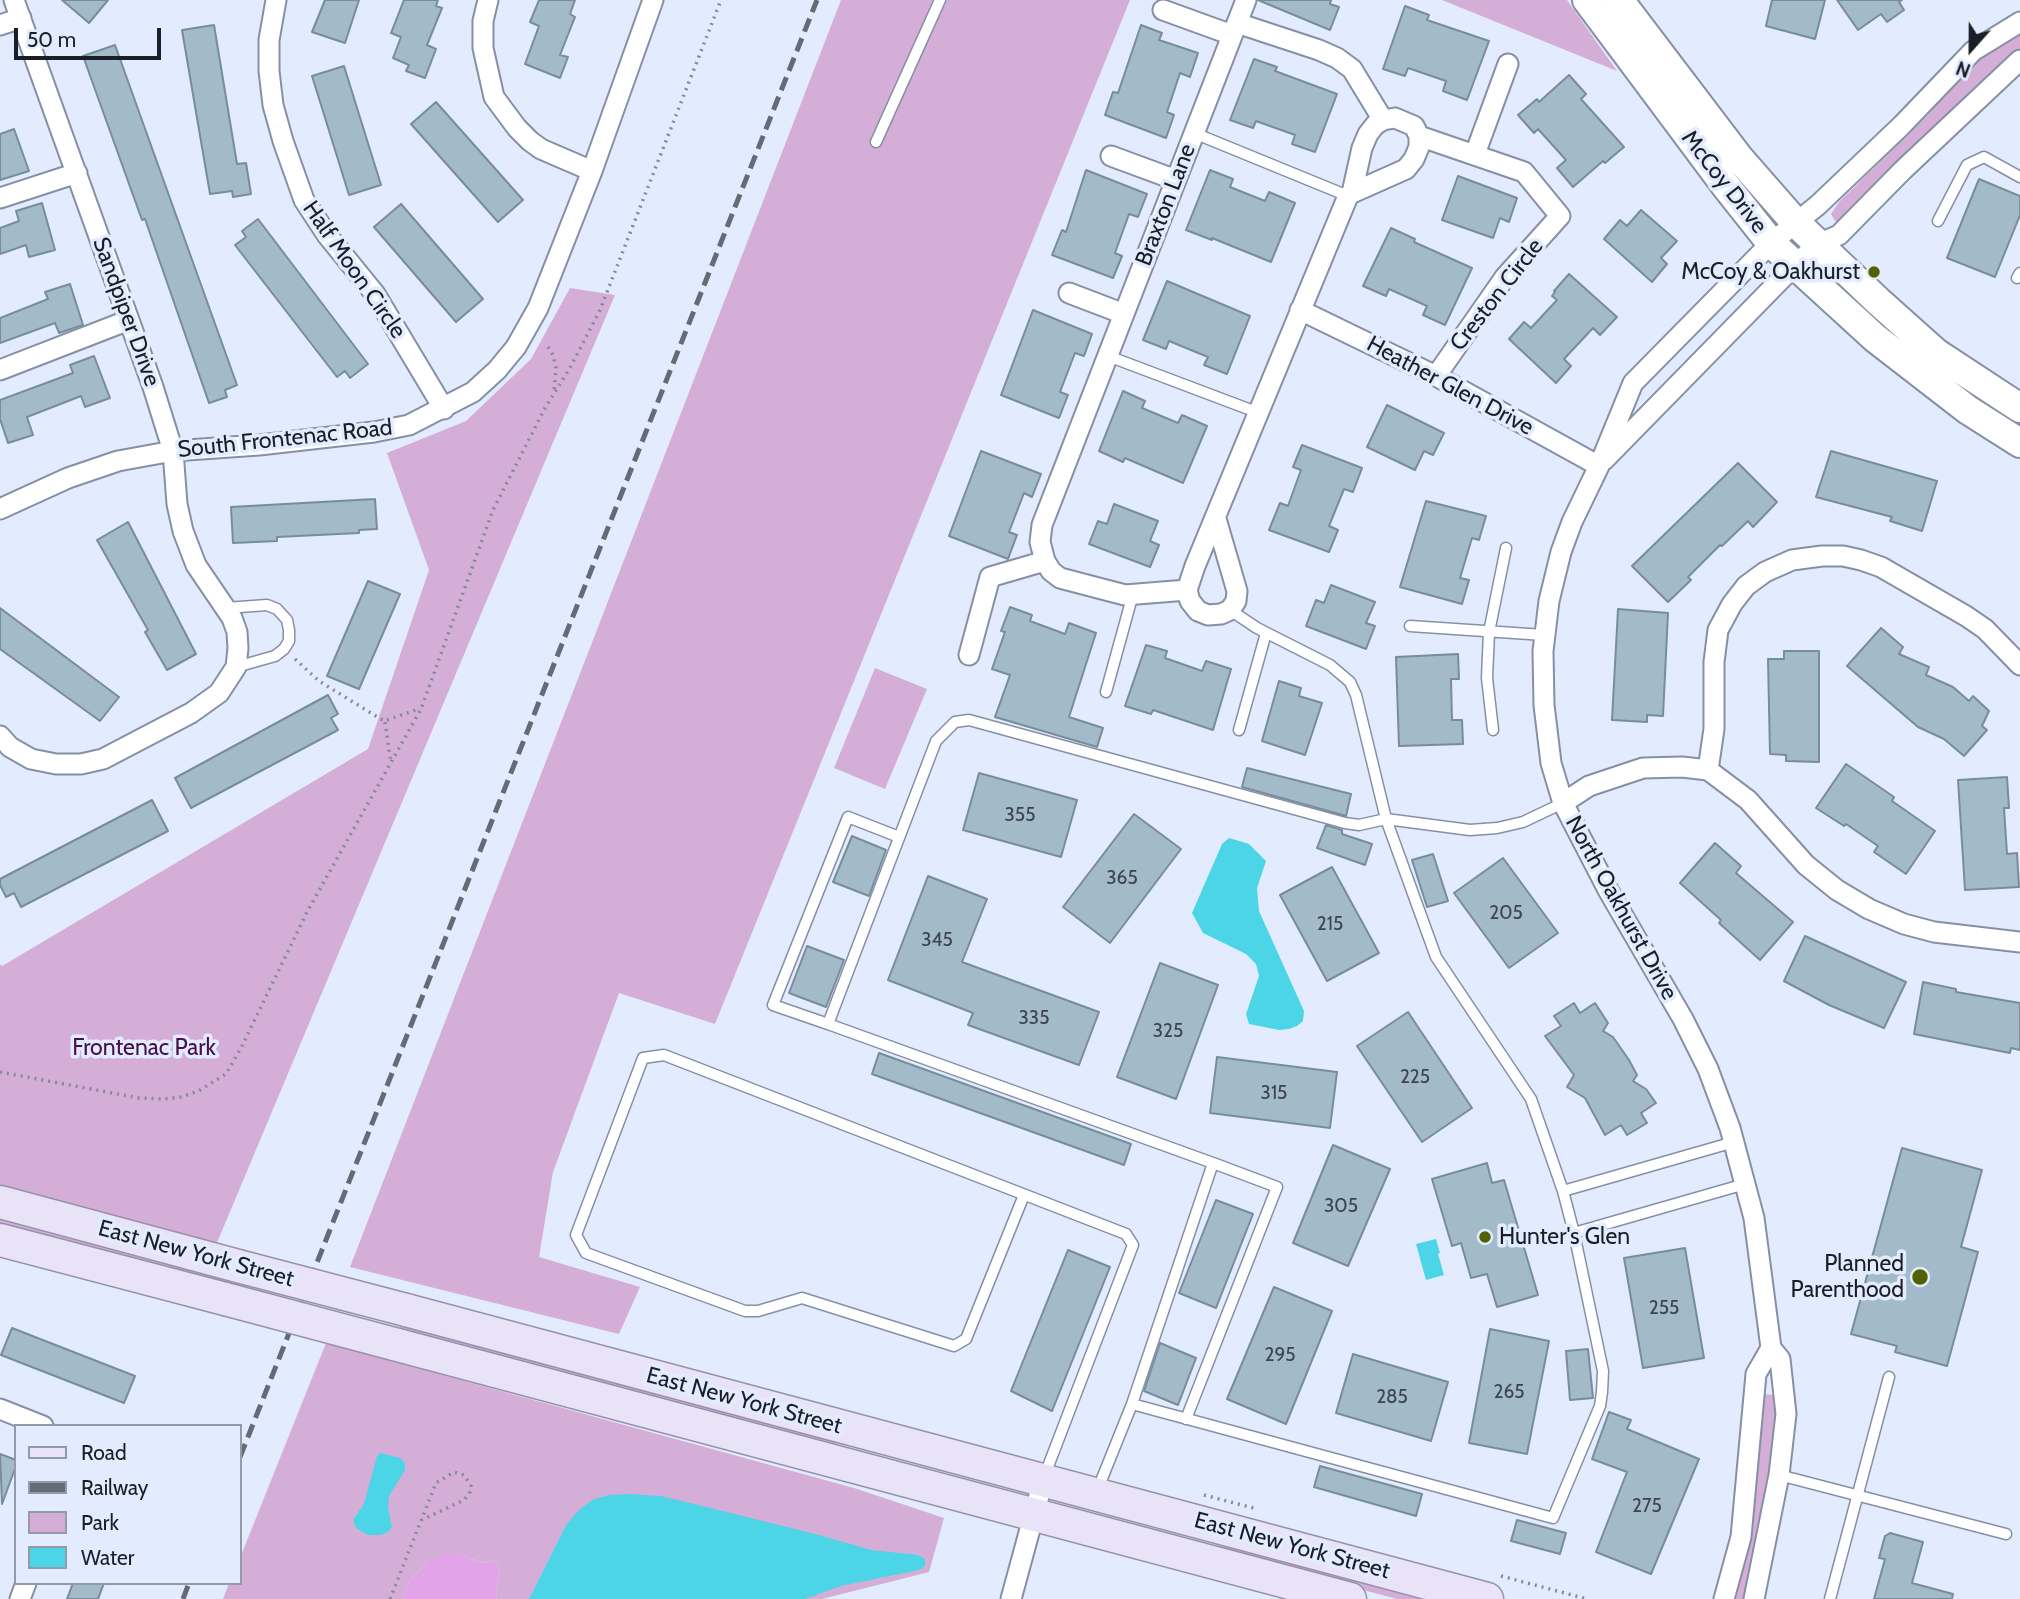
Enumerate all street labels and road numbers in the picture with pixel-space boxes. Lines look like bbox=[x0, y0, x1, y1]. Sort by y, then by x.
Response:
street label: McCoy Drive bbox=[1675, 125, 1773, 239]
street label: Braxton Lane bbox=[1130, 140, 1202, 270]
street label: Half Moon Circle bbox=[296, 196, 412, 344]
street label: Creston Circle bbox=[1445, 233, 1549, 357]
street label: Sandpiper Drive bbox=[86, 234, 166, 390]
street label: Heather Glen Drive bbox=[1362, 330, 1538, 442]
street label: South Frontenac Road bbox=[176, 414, 394, 464]
street label: North Oakhurst Drive bbox=[1559, 811, 1683, 1005]
street label: East New York Street bbox=[95, 1215, 297, 1293]
street label: East New York Street bbox=[643, 1362, 845, 1440]
street label: East New York Street bbox=[1191, 1507, 1393, 1585]

